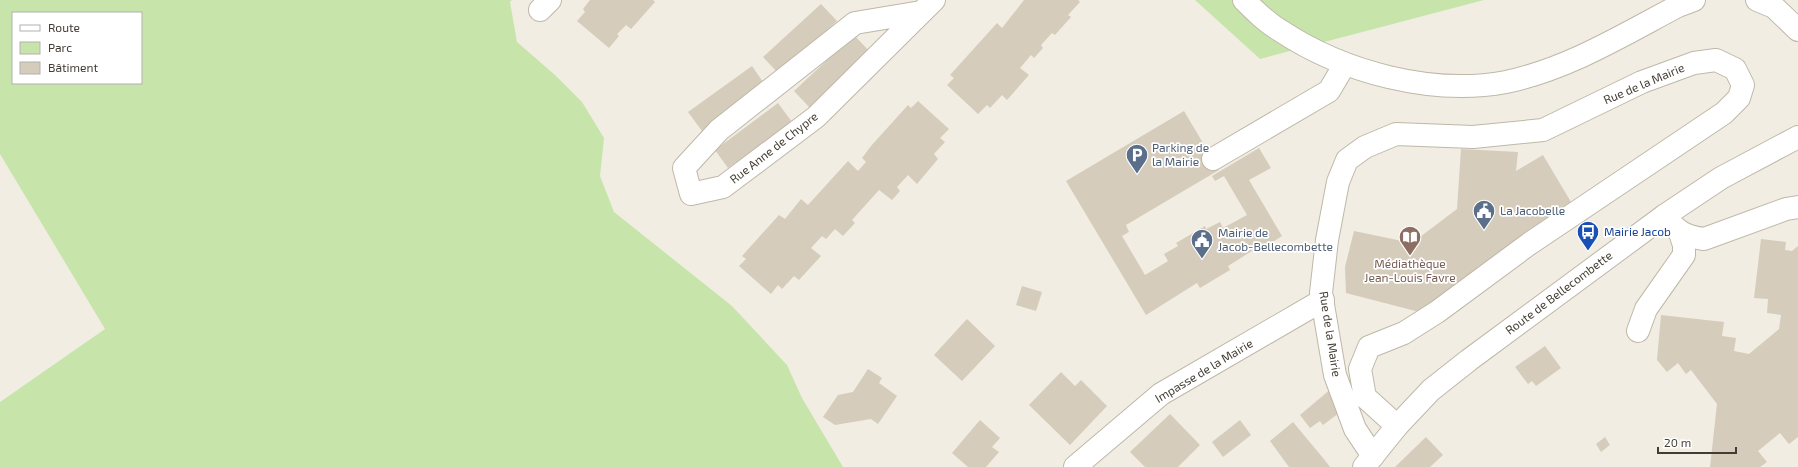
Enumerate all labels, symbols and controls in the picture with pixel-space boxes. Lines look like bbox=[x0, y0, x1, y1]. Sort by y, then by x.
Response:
legend bbox=[12, 12, 142, 84]
text: Route bbox=[48, 20, 80, 34]
text: Parc bbox=[48, 40, 72, 54]
text: Bâtiment bbox=[48, 60, 99, 74]
street label: Rue de la Mairie bbox=[1601, 60, 1686, 106]
street label: Rue Anne de Chypre bbox=[727, 108, 820, 186]
place label: Parking de la Mairie bbox=[1152, 140, 1209, 168]
parking icon: Parking de la Mairie bbox=[1124, 142, 1150, 175]
public building icon: La Jacobelle bbox=[1471, 198, 1497, 231]
place label: La Jacobelle bbox=[1500, 203, 1565, 217]
bus stop icon: Mairie Jacob bbox=[1575, 219, 1601, 252]
library icon: Médiathèque Jean-Louis Favre bbox=[1397, 224, 1423, 257]
place label: Mairie Jacob bbox=[1604, 224, 1671, 238]
place label: Mairie de Jacob-Bellecombette bbox=[1218, 225, 1333, 253]
public building icon: Mairie de Jacob-Bellecombette bbox=[1189, 227, 1215, 260]
street label: Route de Bellecombette bbox=[1502, 247, 1615, 337]
place label: Médiathèque Jean-Louis Favre bbox=[1364, 256, 1456, 284]
street label: Rue de la Mairie bbox=[1317, 290, 1345, 378]
street label: Impasse de la Mairie bbox=[1152, 335, 1255, 405]
scale bar bbox=[1658, 429, 1736, 455]
text: 20 m bbox=[1664, 435, 1691, 449]

